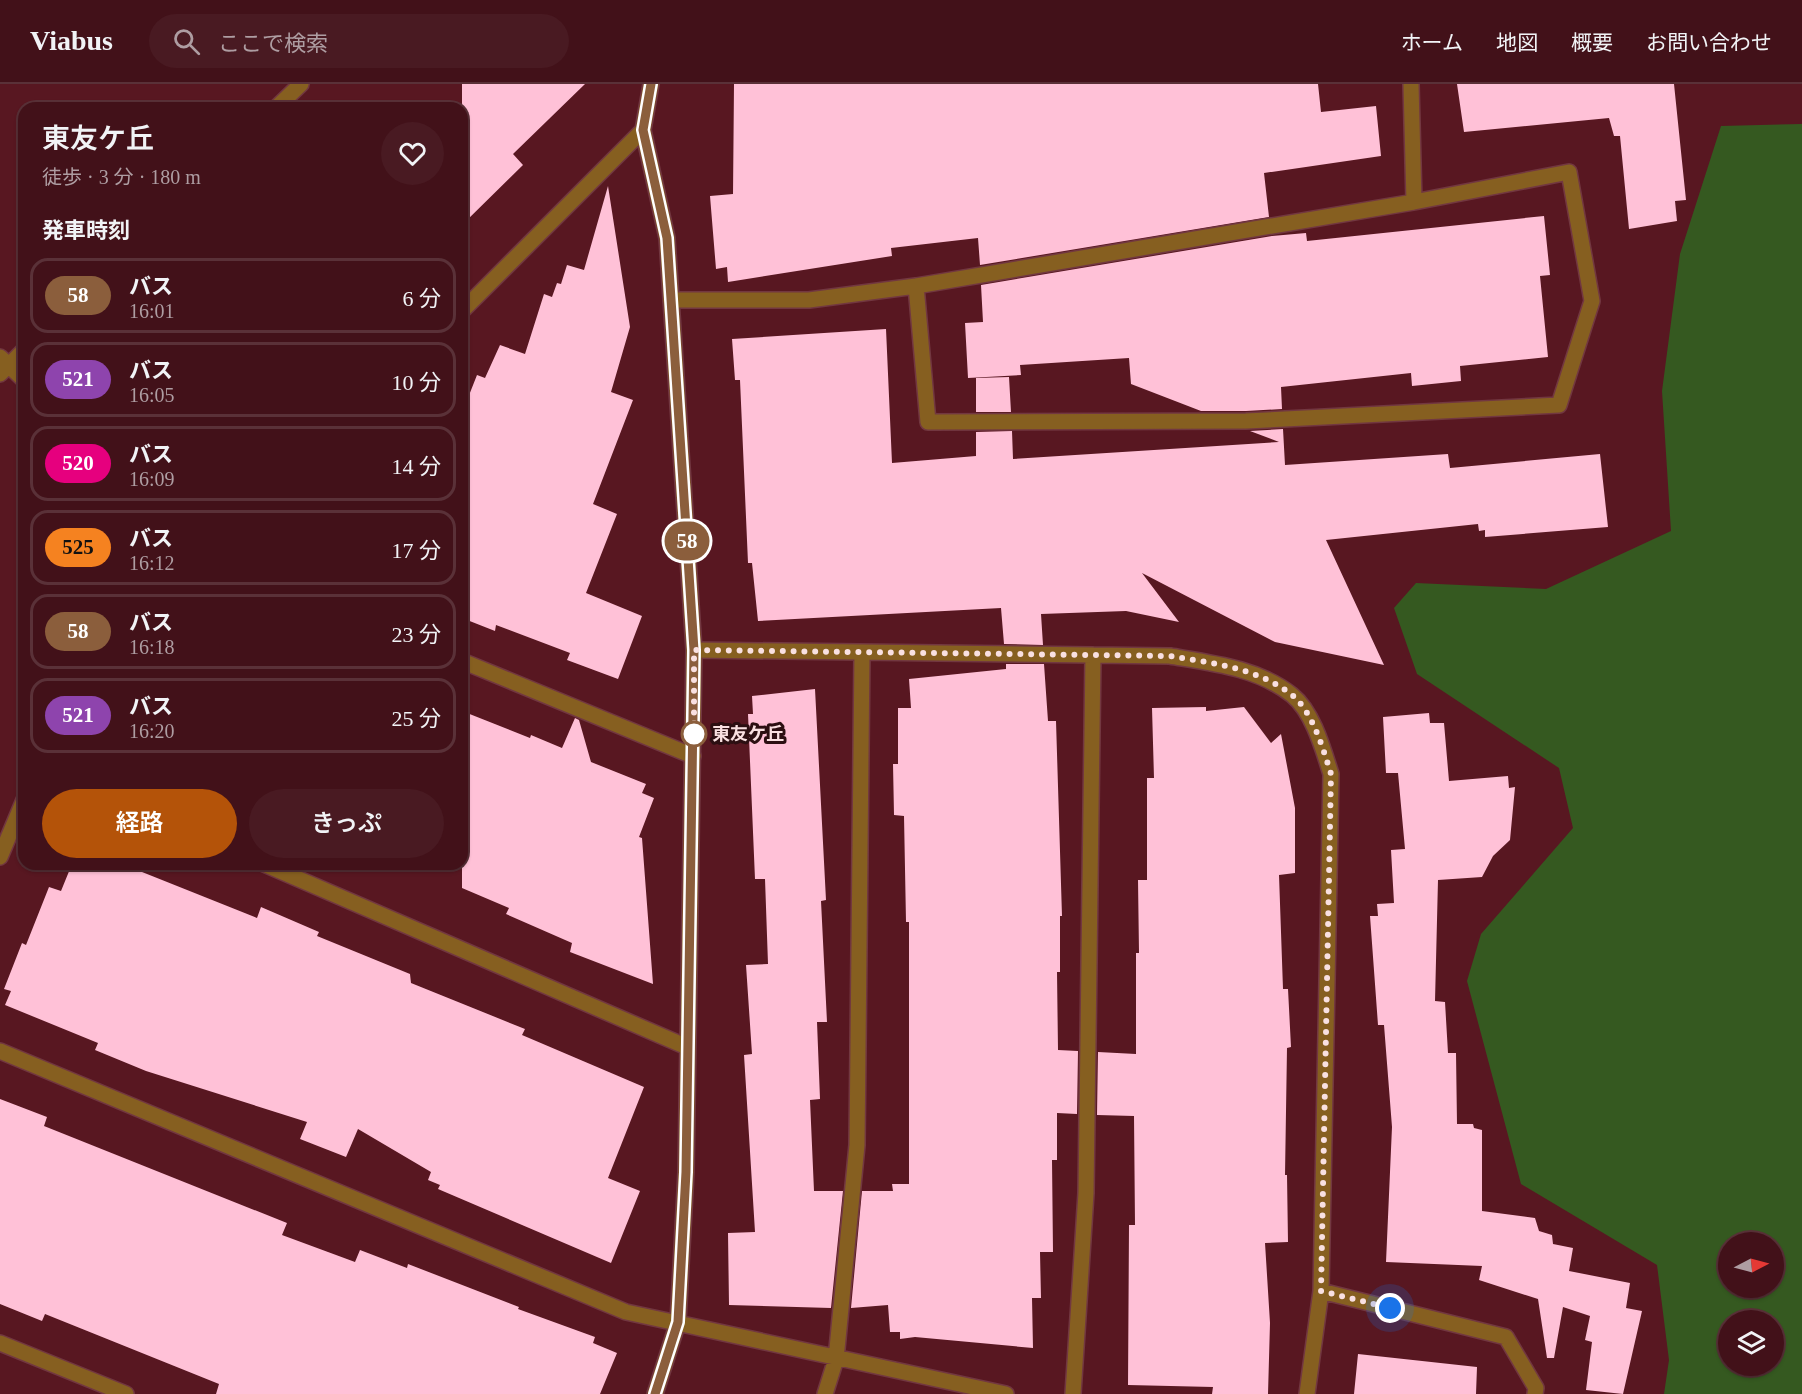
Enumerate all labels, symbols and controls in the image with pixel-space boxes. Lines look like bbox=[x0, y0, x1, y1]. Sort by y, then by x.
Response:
search box bbox=[149, 14, 569, 68]
text: Viabus bbox=[30, 25, 113, 56]
icon: search bbox=[170, 25, 203, 58]
text: ここで検索 bbox=[218, 31, 328, 56]
text: ホーム bbox=[1401, 31, 1463, 55]
text: 地図 bbox=[1496, 31, 1538, 55]
text: 概要 bbox=[1571, 31, 1613, 55]
text: お問い合わせ bbox=[1646, 31, 1772, 55]
button: heart bbox=[381, 122, 444, 185]
text: 東友ケ丘 bbox=[42, 123, 154, 154]
text: 徒歩 · 3 分 · 180 m bbox=[42, 166, 201, 188]
text: 発車時刻 bbox=[42, 218, 130, 243]
text: バス bbox=[129, 274, 173, 299]
text: 58 bbox=[68, 283, 89, 307]
text: 6 分 bbox=[402, 286, 441, 311]
text: 16:01 bbox=[129, 300, 175, 322]
text: バス bbox=[129, 358, 173, 383]
text: 521 bbox=[62, 367, 94, 391]
text: 10 分 bbox=[391, 370, 441, 395]
text: 16:05 bbox=[129, 384, 175, 406]
text: バス bbox=[129, 442, 173, 467]
text: 520 bbox=[62, 451, 94, 475]
text: 14 分 bbox=[391, 454, 441, 479]
text: 16:09 bbox=[129, 468, 175, 490]
line badge: 58 bbox=[660, 522, 714, 560]
text: バス bbox=[129, 526, 173, 551]
text: 58 bbox=[677, 529, 698, 553]
text: 525 bbox=[62, 535, 94, 559]
text: 17 分 bbox=[391, 538, 441, 563]
text: 16:12 bbox=[129, 552, 175, 574]
text: バス bbox=[129, 610, 173, 635]
text: 58 bbox=[68, 619, 89, 643]
text: 23 分 bbox=[391, 622, 441, 647]
text: 16:18 bbox=[129, 636, 175, 658]
text: バス bbox=[129, 694, 173, 719]
text: 521 bbox=[62, 703, 94, 727]
text: 25 分 bbox=[391, 706, 441, 731]
text: 16:20 bbox=[129, 720, 175, 742]
marker: 東友ケ丘 bbox=[681, 721, 707, 747]
place label: 東友ケ丘 bbox=[712, 724, 784, 744]
button: 経路 bbox=[42, 789, 237, 858]
button: きっぷ bbox=[249, 789, 444, 858]
north arrow bbox=[1718, 1232, 1784, 1298]
map controls bbox=[1718, 1232, 1784, 1376]
your location bbox=[1375, 1293, 1405, 1323]
button: layers bbox=[1718, 1310, 1784, 1376]

